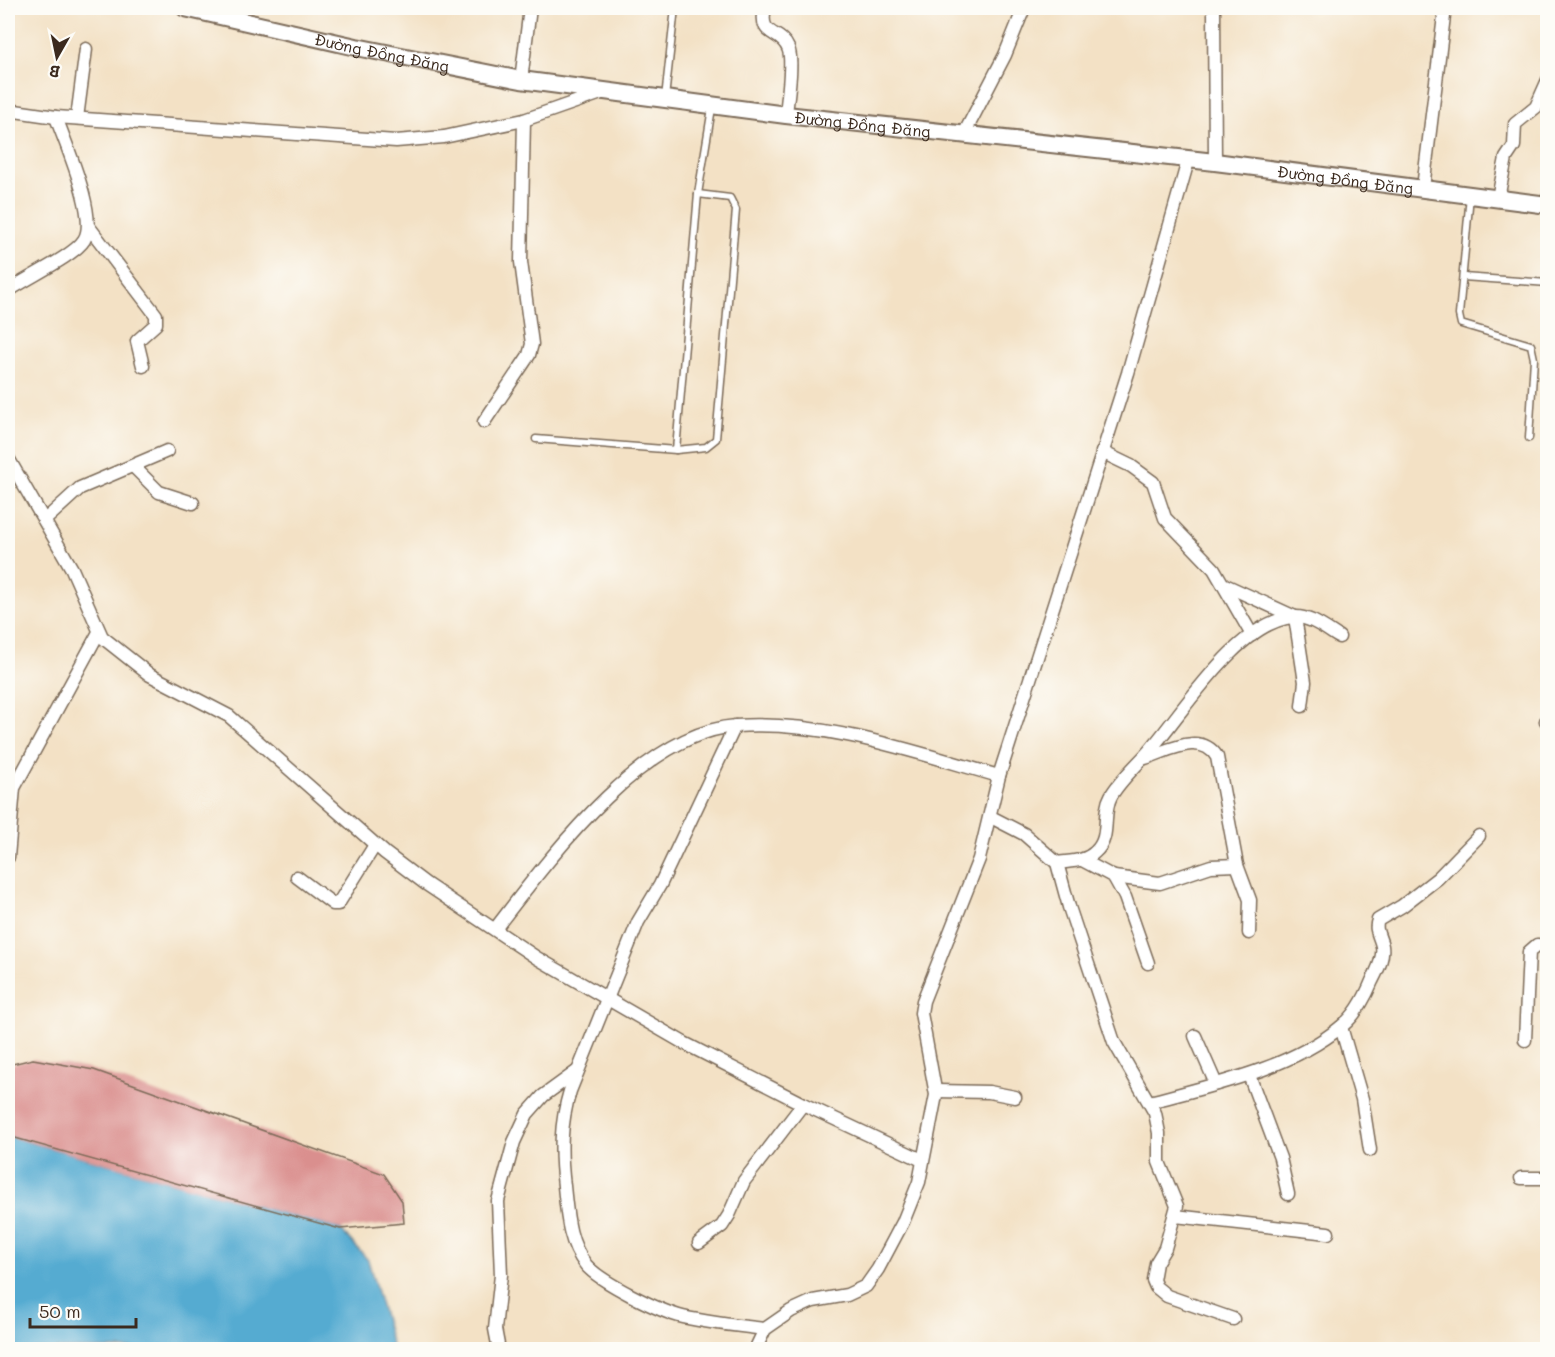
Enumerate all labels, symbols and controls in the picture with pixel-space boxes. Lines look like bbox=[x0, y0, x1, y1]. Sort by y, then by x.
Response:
north arrow bbox=[27, 27, 87, 87]
street label: Đường Đồng Đăng bbox=[313, 27, 451, 76]
text: B bbox=[48, 61, 62, 84]
street label: Đường Đồng Đăng bbox=[793, 105, 932, 141]
street label: Đường Đồng Đăng bbox=[1276, 160, 1415, 198]
scale bar bbox=[30, 1291, 136, 1329]
text: 50 m bbox=[39, 1299, 81, 1323]

